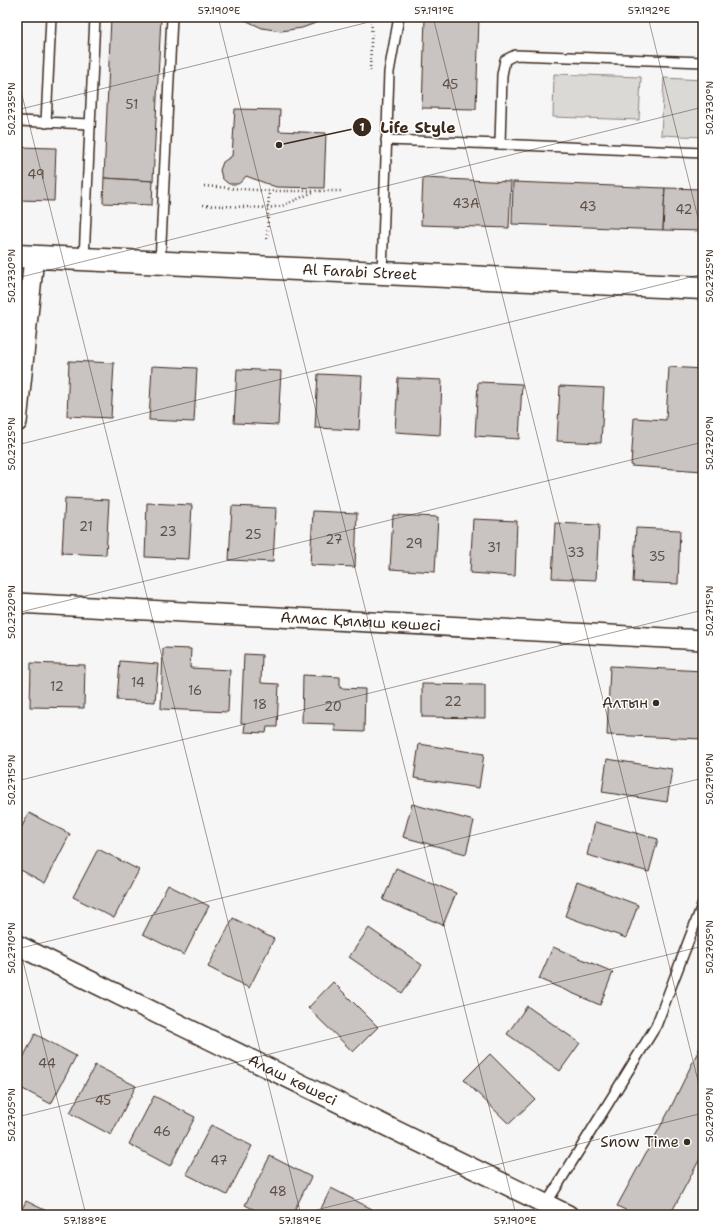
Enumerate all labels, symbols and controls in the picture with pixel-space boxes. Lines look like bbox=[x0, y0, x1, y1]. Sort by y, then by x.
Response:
text: 57.190°E bbox=[198, 4, 240, 17]
text: 57.191°E bbox=[414, 4, 454, 17]
text: 57.192°E bbox=[628, 4, 670, 17]
house number: 45 bbox=[442, 76, 458, 93]
text: 50.2730°N bbox=[703, 81, 716, 135]
text: 50.2735°N bbox=[5, 82, 18, 136]
house number: 51 bbox=[126, 96, 138, 113]
callout: Life Style bbox=[352, 113, 464, 141]
text: Life Style bbox=[380, 117, 456, 138]
text: 1 bbox=[359, 119, 365, 135]
house number: 49 bbox=[27, 166, 45, 183]
house number: 43А bbox=[453, 195, 479, 212]
house number: 43 bbox=[579, 198, 597, 215]
house number: 42 bbox=[675, 201, 693, 218]
text: 50.2730°N bbox=[5, 249, 18, 303]
text: 50.2725°N bbox=[703, 249, 716, 303]
street label: Al Farabi Street bbox=[302, 259, 417, 285]
text: 50.2720°N bbox=[703, 416, 716, 470]
text: 50.2725°N bbox=[5, 417, 18, 471]
house number: 21 bbox=[79, 518, 93, 535]
house number: 23 bbox=[159, 523, 177, 540]
house number: 25 bbox=[245, 526, 261, 543]
house number: 27 bbox=[325, 531, 343, 548]
house number: 29 bbox=[405, 535, 423, 552]
house number: 31 bbox=[487, 539, 501, 556]
house number: 33 bbox=[567, 544, 585, 561]
house number: 35 bbox=[649, 548, 665, 565]
text: 50.2720°N bbox=[5, 585, 18, 639]
text: 50.2715°N bbox=[703, 586, 716, 636]
street label: Алмас Қылыш көшесі bbox=[280, 607, 441, 636]
house number: 14 bbox=[131, 674, 145, 691]
house number: 12 bbox=[50, 678, 64, 695]
house number: 16 bbox=[188, 682, 202, 699]
house number: 22 bbox=[444, 693, 462, 710]
place label: Алтын bbox=[602, 693, 648, 713]
house number: 18 bbox=[253, 696, 267, 713]
house number: 20 bbox=[324, 698, 342, 715]
marker: Алтын bbox=[651, 698, 661, 708]
text: 50.2710°N bbox=[703, 753, 716, 805]
text: 50.2715°N bbox=[5, 755, 18, 805]
text: 50.2705°N bbox=[703, 920, 716, 974]
text: 50.2710°N bbox=[5, 922, 18, 974]
street label: Алаш көшесі bbox=[245, 1050, 341, 1110]
house number: 44 bbox=[38, 1055, 56, 1072]
text: 50.2705°N bbox=[5, 1088, 18, 1142]
text: 50.2700°N bbox=[703, 1088, 716, 1142]
house number: 45 bbox=[95, 1092, 111, 1109]
house number: 46 bbox=[153, 1123, 171, 1140]
place label: Snow Time bbox=[600, 1132, 679, 1152]
marker: Snow Time bbox=[682, 1137, 692, 1147]
house number: 47 bbox=[210, 1152, 228, 1169]
house number: 48 bbox=[269, 1183, 287, 1200]
text: 57.188°E bbox=[64, 1214, 106, 1227]
text: 57.189°E bbox=[279, 1214, 321, 1227]
text: 57.190°E bbox=[494, 1214, 536, 1227]

